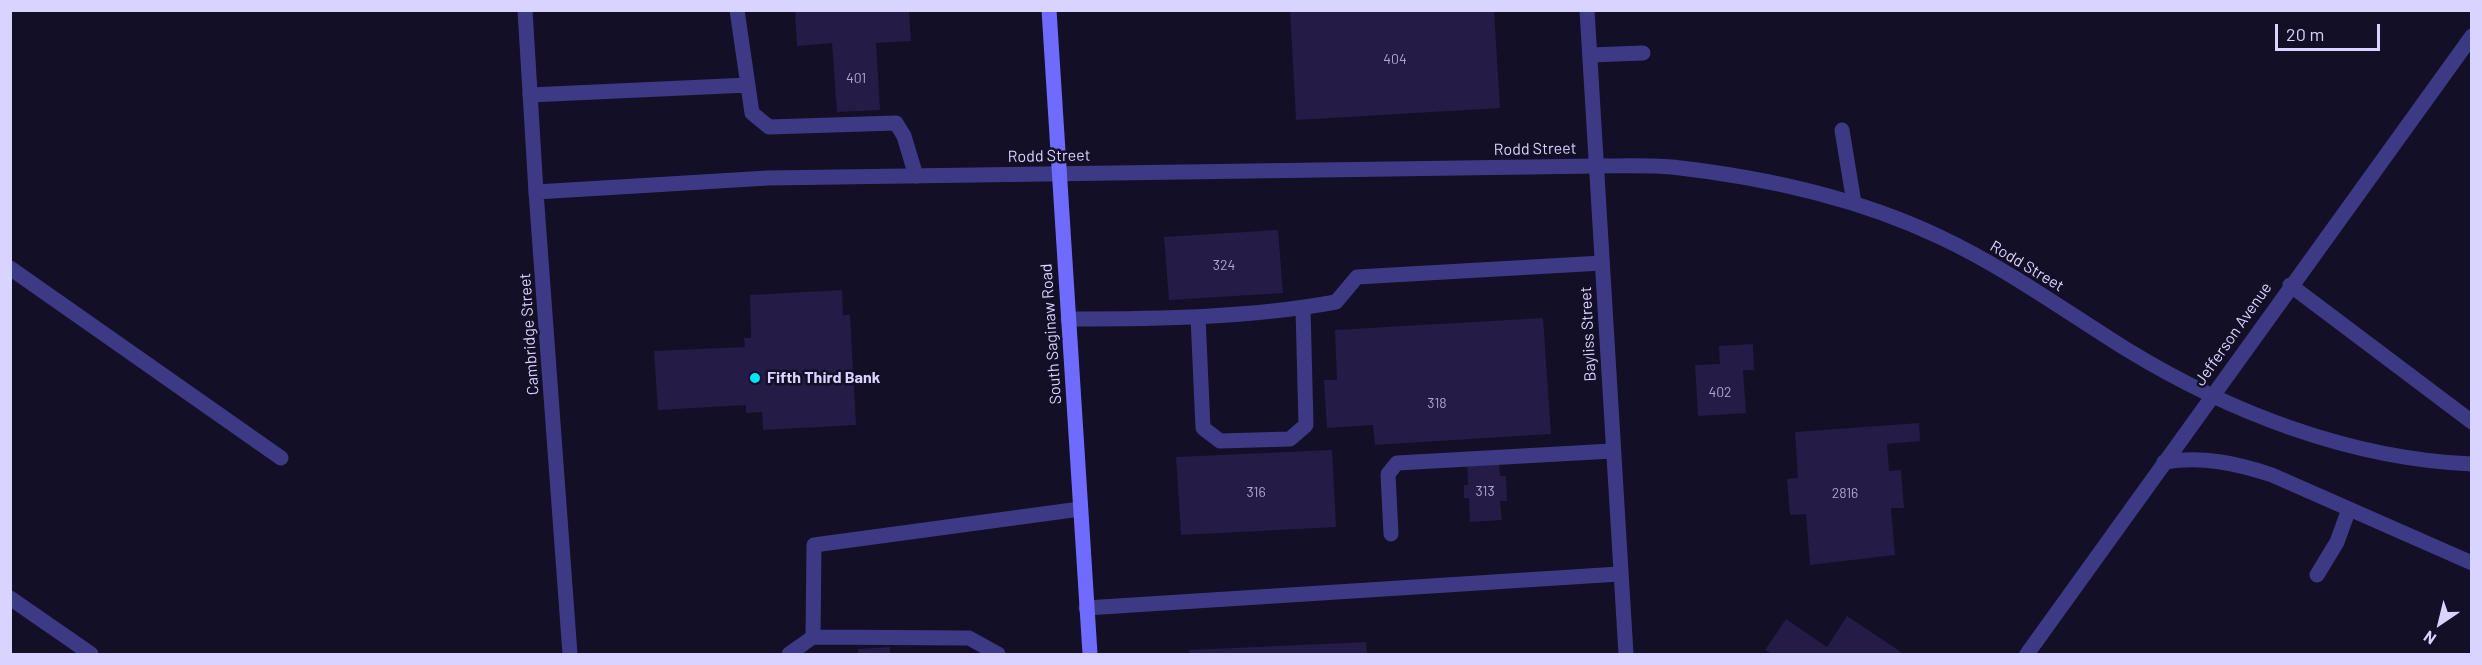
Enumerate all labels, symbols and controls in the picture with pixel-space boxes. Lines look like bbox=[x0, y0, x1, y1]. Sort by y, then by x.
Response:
scale bar bbox=[2278, 12, 2383, 50]
text: 20 m bbox=[2286, 23, 2324, 45]
house number: 404 bbox=[1383, 51, 1407, 67]
house number: 401 bbox=[846, 70, 866, 86]
street label: Rodd Street bbox=[1493, 139, 1577, 159]
street label: Rodd Street bbox=[1007, 146, 1091, 166]
street label: Rodd Street bbox=[1987, 236, 2067, 296]
house number: 324 bbox=[1213, 257, 1235, 273]
street label: South Saginaw Road bbox=[1036, 263, 1066, 405]
street label: Cambridge Street bbox=[515, 272, 543, 396]
street label: Jefferson Avenue bbox=[2190, 279, 2276, 389]
street label: Bayliss Street bbox=[1576, 286, 1600, 382]
place label: Fifth Third Bank bbox=[767, 368, 880, 388]
marker: Fifth Third Bank bbox=[748, 371, 762, 385]
house number: 402 bbox=[1708, 384, 1732, 400]
house number: 318 bbox=[1427, 395, 1447, 411]
house number: 313 bbox=[1475, 483, 1495, 499]
house number: 316 bbox=[1246, 484, 1266, 500]
house number: 2816 bbox=[1832, 485, 1858, 501]
north arrow bbox=[2410, 593, 2470, 653]
text: N bbox=[2420, 627, 2439, 649]

